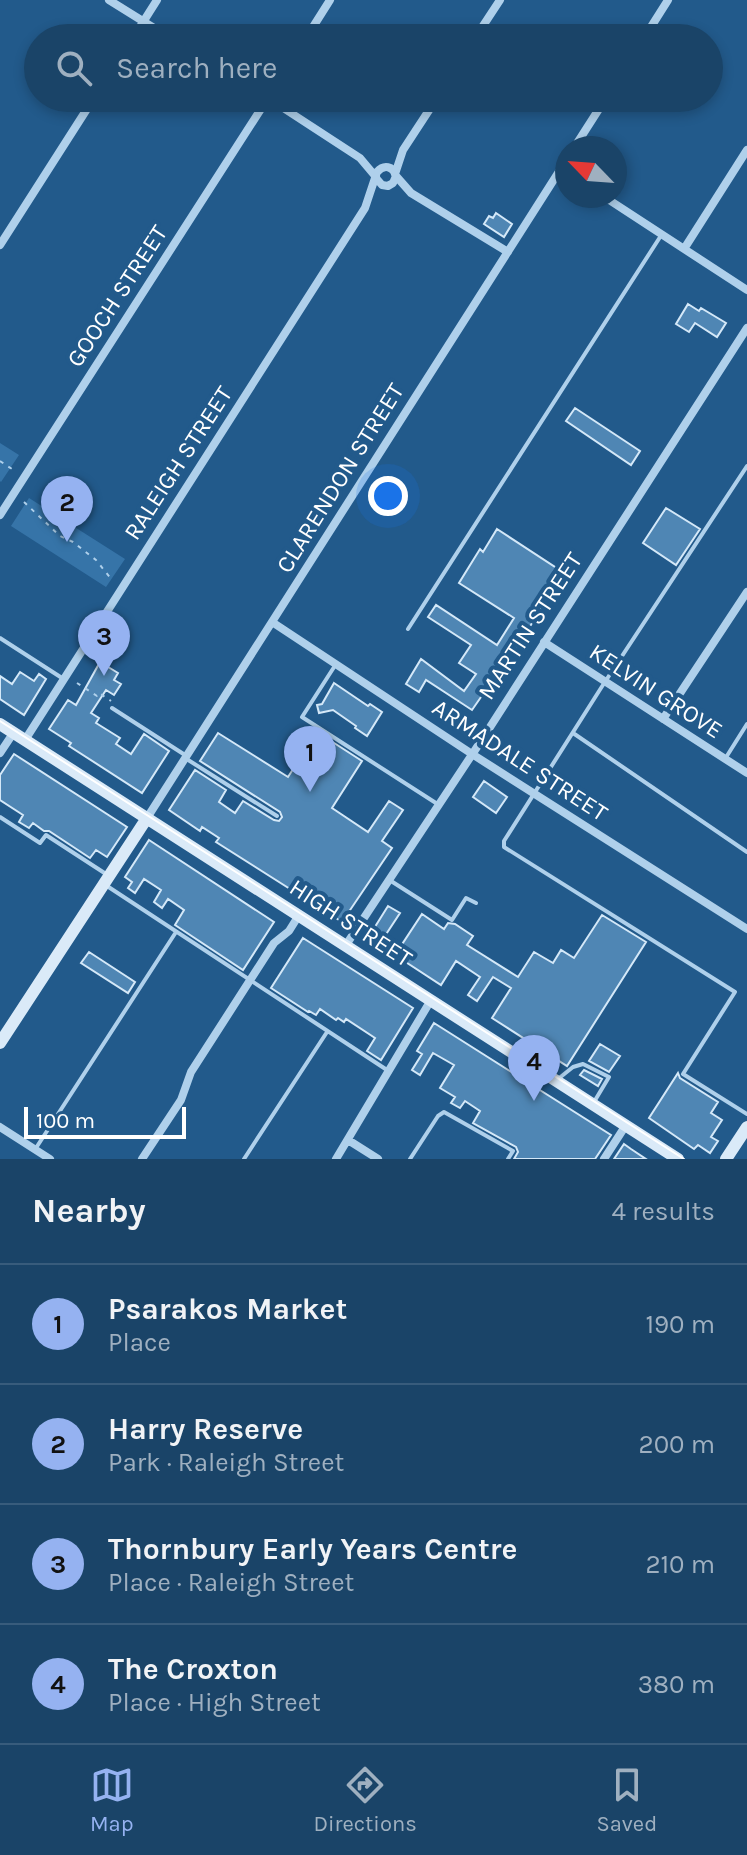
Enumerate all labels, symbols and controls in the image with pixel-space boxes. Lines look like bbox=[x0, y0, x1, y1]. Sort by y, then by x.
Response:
search box bbox=[24, 24, 723, 112]
icon: search bbox=[52, 46, 96, 90]
text: Search here bbox=[116, 50, 277, 86]
north arrow bbox=[555, 136, 627, 208]
street label: GOOCH STREET bbox=[61, 220, 173, 372]
street label: CLARENDON STREET bbox=[270, 378, 410, 578]
street label: RALEIGH STREET bbox=[118, 381, 238, 545]
pin: 2 bbox=[41, 476, 93, 542]
your location bbox=[368, 476, 408, 516]
street label: MARTIN STREET bbox=[472, 547, 588, 705]
pin: 3 bbox=[78, 610, 130, 676]
street label: KELVIN GROVE bbox=[584, 638, 728, 744]
street label: ARMADALE STREET bbox=[427, 693, 613, 827]
pin: 1 bbox=[284, 726, 336, 792]
street label: HIGH STREET bbox=[285, 873, 417, 973]
pin: 4 bbox=[508, 1035, 560, 1101]
scale bar bbox=[24, 1103, 186, 1139]
text: 100 m bbox=[36, 1108, 95, 1134]
text: Nearby bbox=[32, 1191, 146, 1231]
text: 4 results bbox=[611, 1196, 715, 1227]
text: Psarakos Market bbox=[108, 1291, 347, 1327]
text: 1 bbox=[53, 1309, 63, 1340]
text: 190 m bbox=[645, 1309, 715, 1340]
text: Place bbox=[108, 1327, 171, 1358]
text: Harry Reserve bbox=[108, 1411, 303, 1447]
text: 2 bbox=[50, 1429, 66, 1460]
text: 200 m bbox=[639, 1429, 715, 1460]
text: Park · Raleigh Street bbox=[108, 1447, 344, 1478]
text: Thornbury Early Years Centre bbox=[108, 1531, 517, 1567]
text: 3 bbox=[50, 1549, 66, 1580]
text: 210 m bbox=[645, 1549, 715, 1580]
text: Place · Raleigh Street bbox=[108, 1567, 354, 1598]
text: The Croxton bbox=[108, 1651, 278, 1687]
text: 4 bbox=[50, 1669, 66, 1700]
text: 380 m bbox=[638, 1669, 715, 1700]
text: Place · High Street bbox=[108, 1687, 321, 1718]
tab: Map bbox=[90, 1763, 134, 1837]
tab: Directions bbox=[313, 1763, 417, 1837]
tab: Saved bbox=[596, 1763, 657, 1837]

